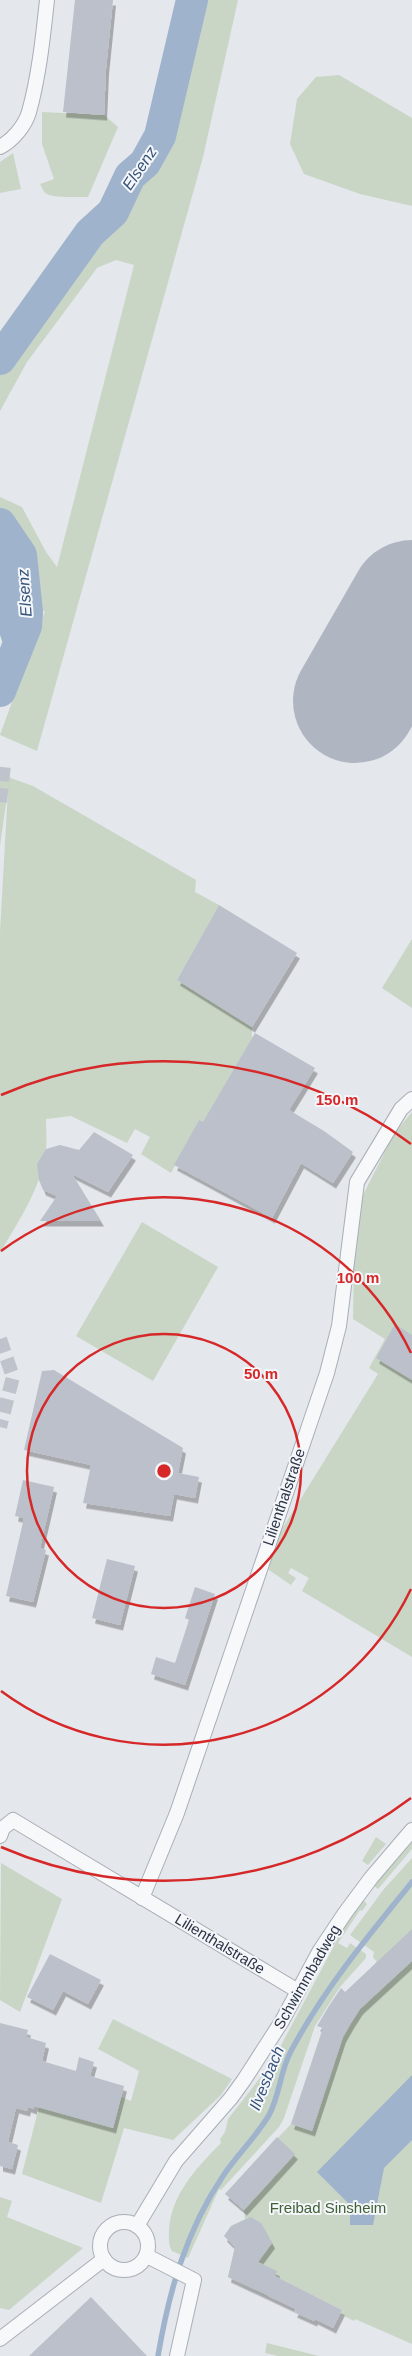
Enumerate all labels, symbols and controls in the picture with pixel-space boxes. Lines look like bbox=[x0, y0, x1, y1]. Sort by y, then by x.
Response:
water label: Elsenz bbox=[119, 144, 160, 193]
water label: Elsenz bbox=[14, 568, 35, 618]
text: 150 m bbox=[316, 1091, 358, 1108]
text: 100 m bbox=[337, 1269, 379, 1286]
text: 50 m bbox=[244, 1365, 278, 1382]
street label: Lilienthalstraße bbox=[259, 1446, 308, 1548]
centre of rings bbox=[155, 1462, 173, 1480]
street label: Lilienthalstraße bbox=[172, 1910, 268, 1977]
street label: Schwimmbadweg bbox=[270, 1922, 343, 2032]
water label: Ilvesbach bbox=[246, 2044, 287, 2113]
park label: Freibad Sinsheim bbox=[270, 2199, 386, 2216]

